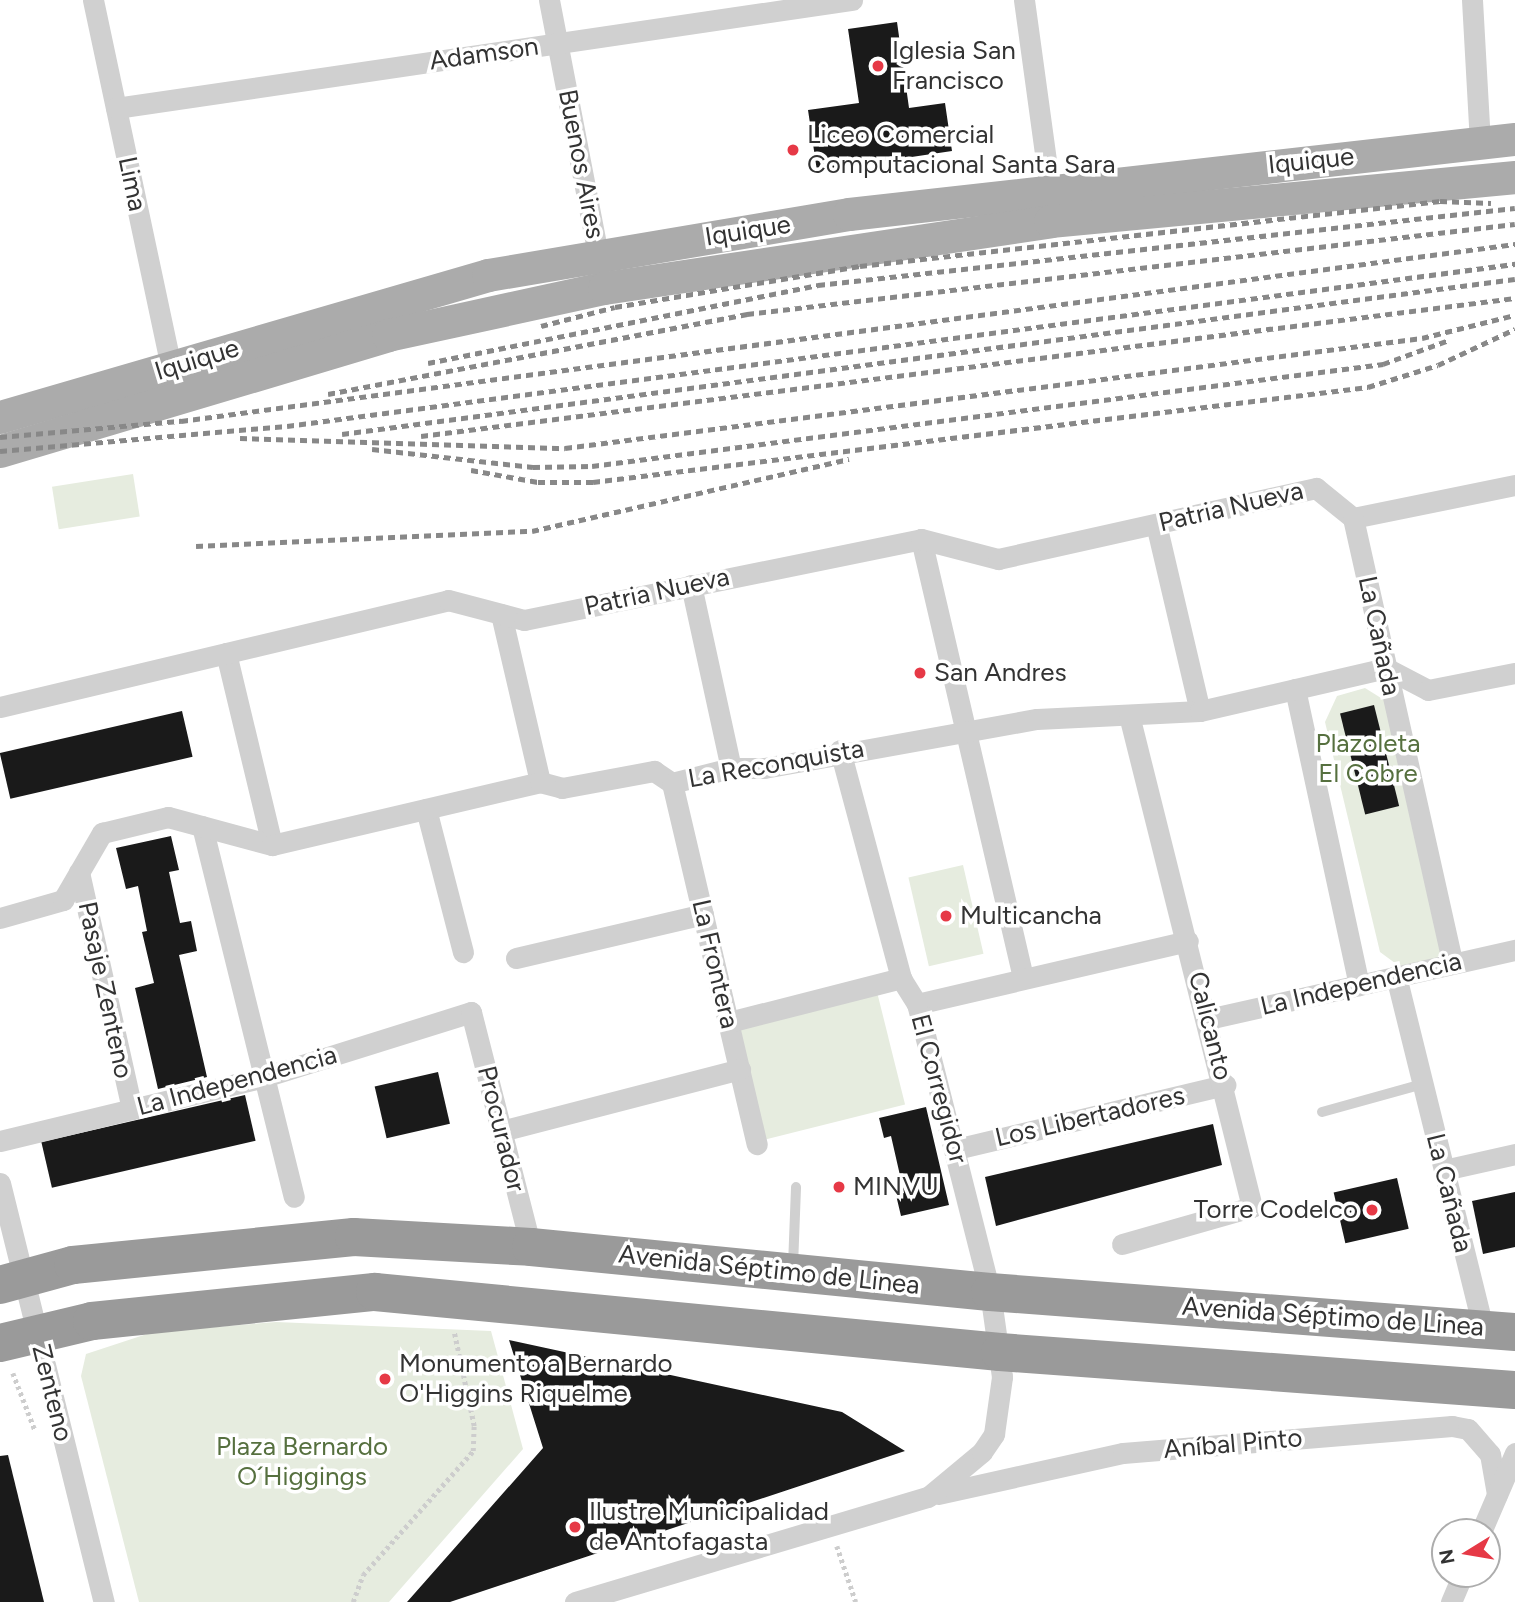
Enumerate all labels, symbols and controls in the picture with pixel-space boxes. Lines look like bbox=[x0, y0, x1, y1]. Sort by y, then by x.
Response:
street label: Adamson bbox=[427, 31, 541, 77]
place label: Iglesia San Francisco bbox=[892, 35, 1016, 96]
marker: Iglesia San Francisco bbox=[870, 58, 886, 74]
street label: Buenos Aires bbox=[551, 87, 611, 241]
place label: Liceo Comercial Computacional Santa Sara bbox=[807, 119, 1115, 180]
street label: Iquique bbox=[1266, 141, 1356, 181]
marker: Liceo Comercial Computacional Santa Sara bbox=[785, 142, 801, 158]
street label: Lima bbox=[111, 154, 153, 214]
street label: Iquique bbox=[703, 209, 793, 253]
street label: Iquique bbox=[151, 332, 243, 388]
street label: Patria Nueva bbox=[1156, 475, 1306, 539]
street label: Patria Nueva bbox=[582, 561, 732, 623]
street label: La Cañada bbox=[1351, 573, 1407, 699]
place label: San Andres bbox=[934, 657, 1067, 689]
marker: San Andres bbox=[912, 665, 928, 681]
park label: Plazoleta El Cobre bbox=[1316, 728, 1420, 790]
street label: La Reconquista bbox=[686, 733, 866, 795]
street label: La Frontera bbox=[685, 896, 745, 1032]
street label: Pasaje Zenteno bbox=[71, 899, 139, 1081]
place label: Multicancha bbox=[960, 900, 1102, 932]
marker: Multicancha bbox=[938, 908, 954, 924]
street label: La Independencia bbox=[1257, 946, 1465, 1022]
street label: Calicanto bbox=[1182, 969, 1238, 1083]
street label: El Corregidor bbox=[904, 1011, 974, 1167]
street label: La Independencia bbox=[134, 1039, 340, 1123]
street label: Procurador bbox=[470, 1063, 532, 1195]
street label: Los Libertadores bbox=[992, 1080, 1188, 1154]
street label: La Cañada bbox=[1419, 1130, 1479, 1256]
place label: MINVU bbox=[853, 1171, 939, 1203]
marker: MINVU bbox=[831, 1179, 847, 1195]
place label: Torre Codelco bbox=[1194, 1194, 1358, 1226]
marker: Torre Codelco bbox=[1364, 1202, 1380, 1218]
street label: Avenida Séptimo de Linea bbox=[617, 1239, 921, 1301]
street label: Avenida Séptimo de Linea bbox=[1181, 1291, 1485, 1343]
street label: Zenteno bbox=[25, 1341, 79, 1445]
place label: Monumento a Bernardo O'Higgins Riquelme bbox=[399, 1348, 673, 1410]
marker: Monumento a Bernardo O'Higgins Riquelme bbox=[377, 1371, 393, 1387]
street label: Aníbal Pinto bbox=[1162, 1422, 1304, 1466]
park label: Plaza Bernardo O´Higgings bbox=[216, 1431, 388, 1492]
place label: Ilustre Municipalidad de Antofagasta bbox=[589, 1496, 829, 1558]
north arrow bbox=[1431, 1518, 1501, 1588]
marker: Ilustre Municipalidad de Antofagasta bbox=[567, 1519, 583, 1535]
text: N bbox=[1434, 1547, 1460, 1566]

